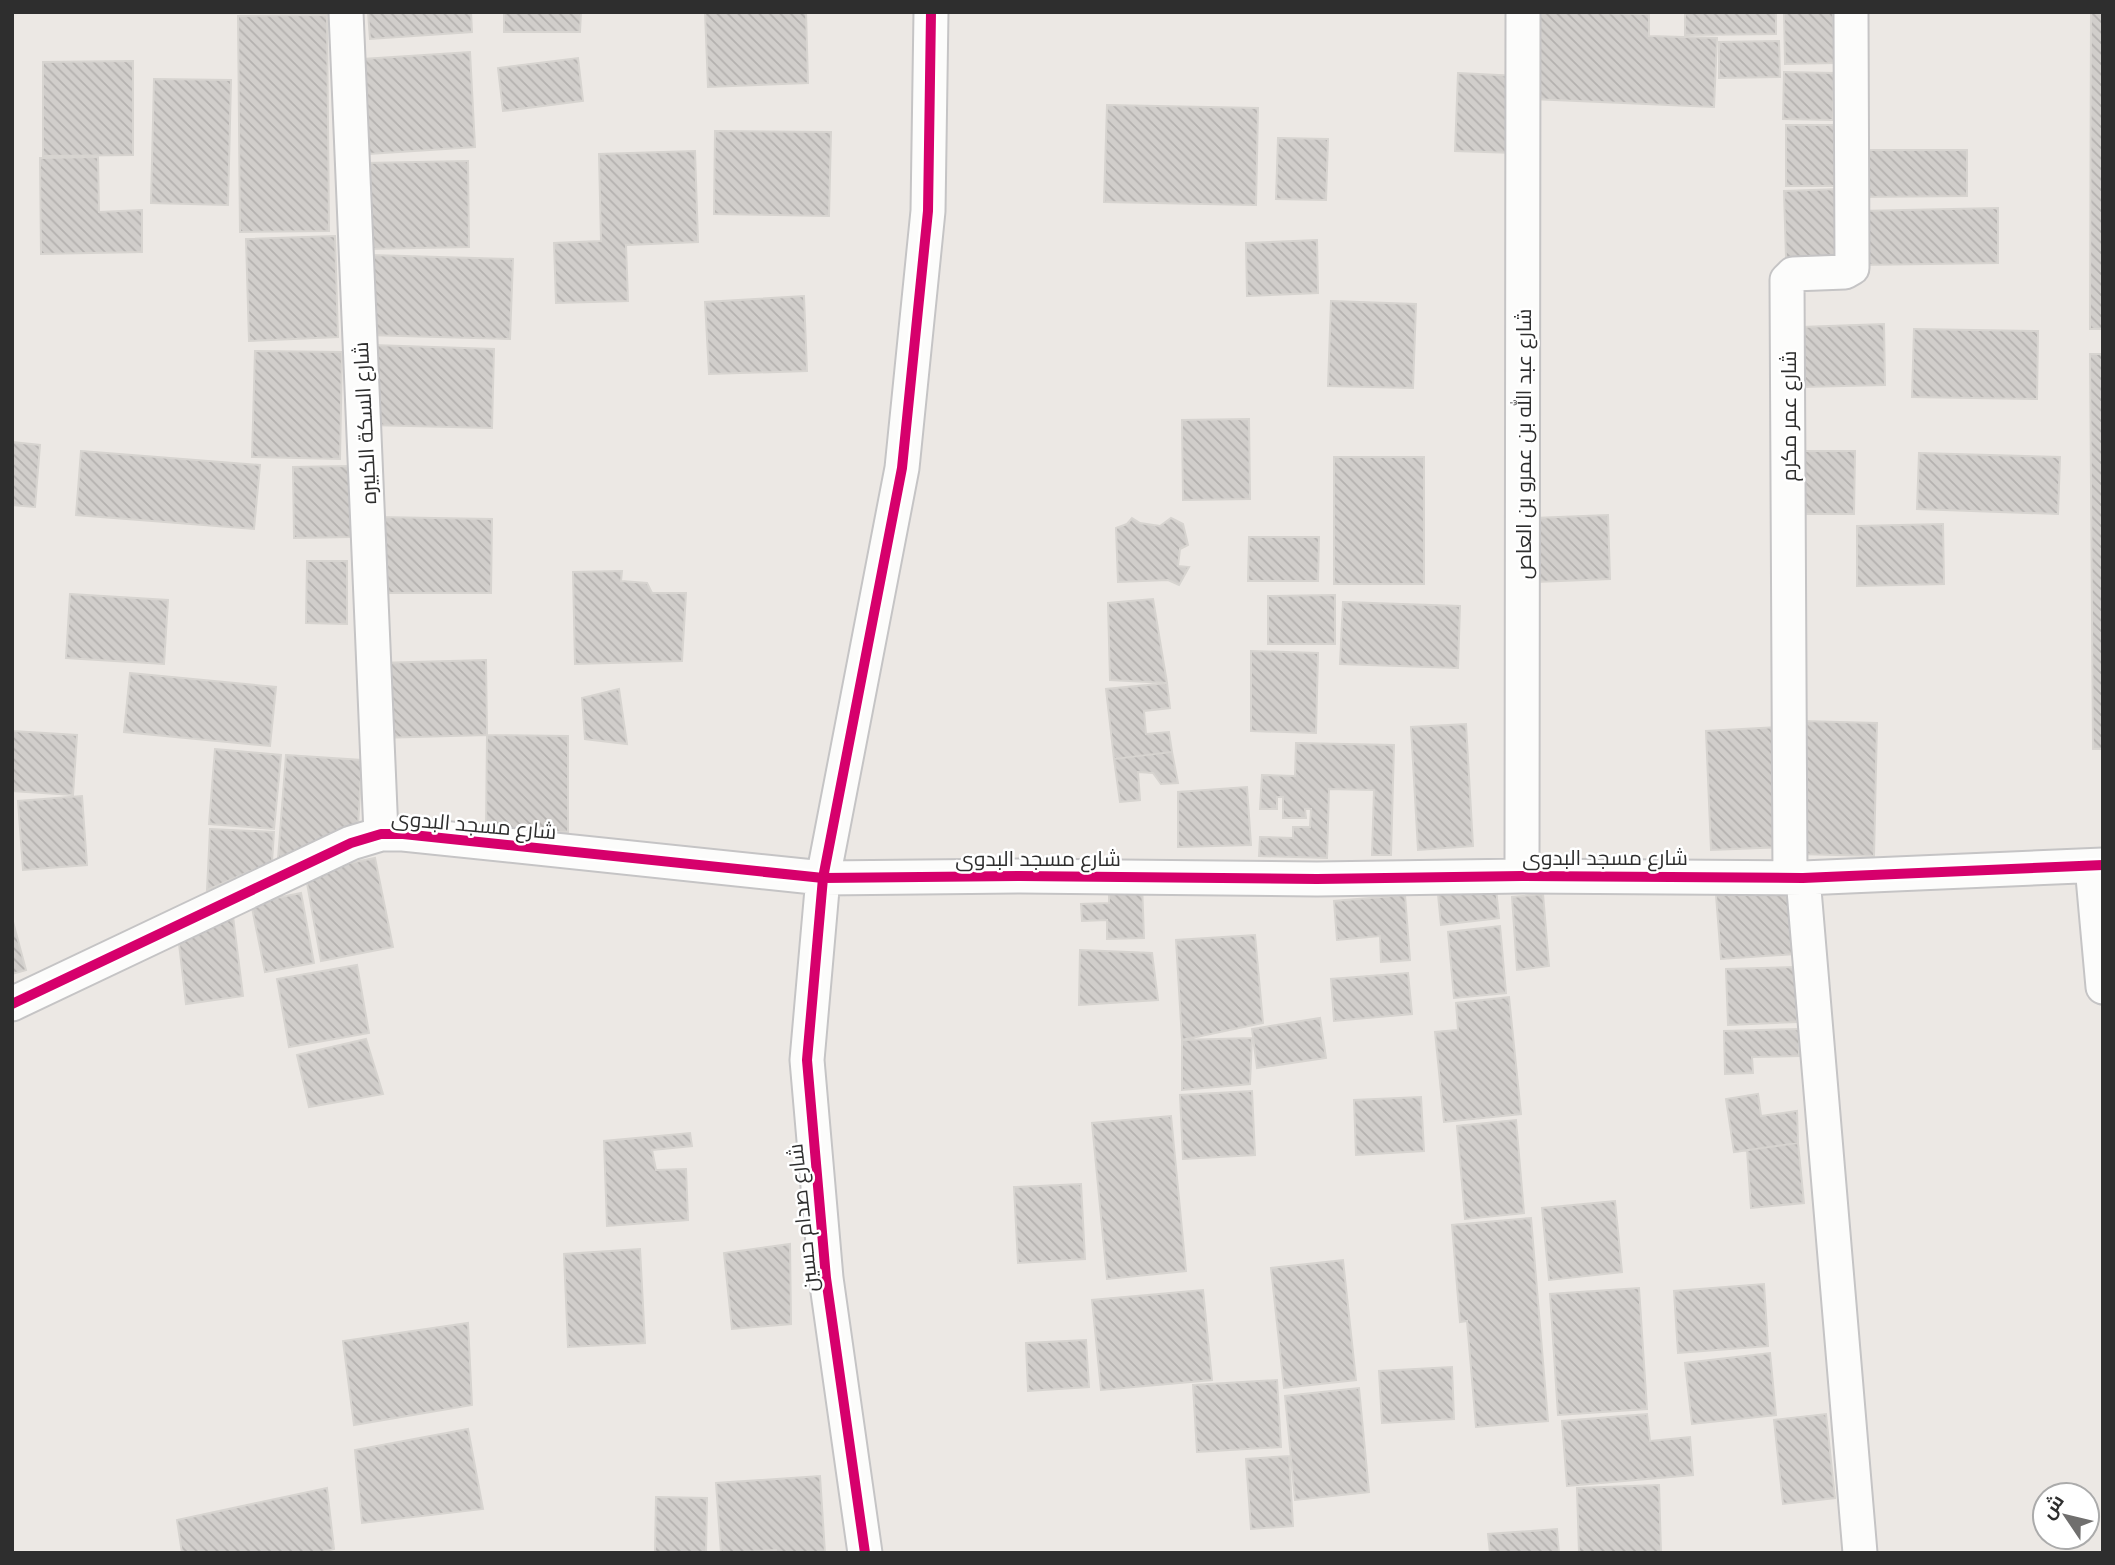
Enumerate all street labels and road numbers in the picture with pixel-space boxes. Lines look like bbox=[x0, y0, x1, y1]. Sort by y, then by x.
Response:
street label: شارع عبد الله بن عمرو بن العاص bbox=[1510, 309, 1538, 579]
street label: شارع السكة الكبيره bbox=[347, 341, 383, 505]
street label: شارع عمر مكرم bbox=[1775, 351, 1803, 481]
street label: شارع مسجد البدوى bbox=[390, 804, 558, 846]
street label: شارع مسجد البدوى bbox=[1522, 844, 1688, 872]
street label: شارع مسجد البدوى bbox=[955, 845, 1121, 873]
street label: شارع صدام حسين bbox=[781, 1142, 825, 1293]

